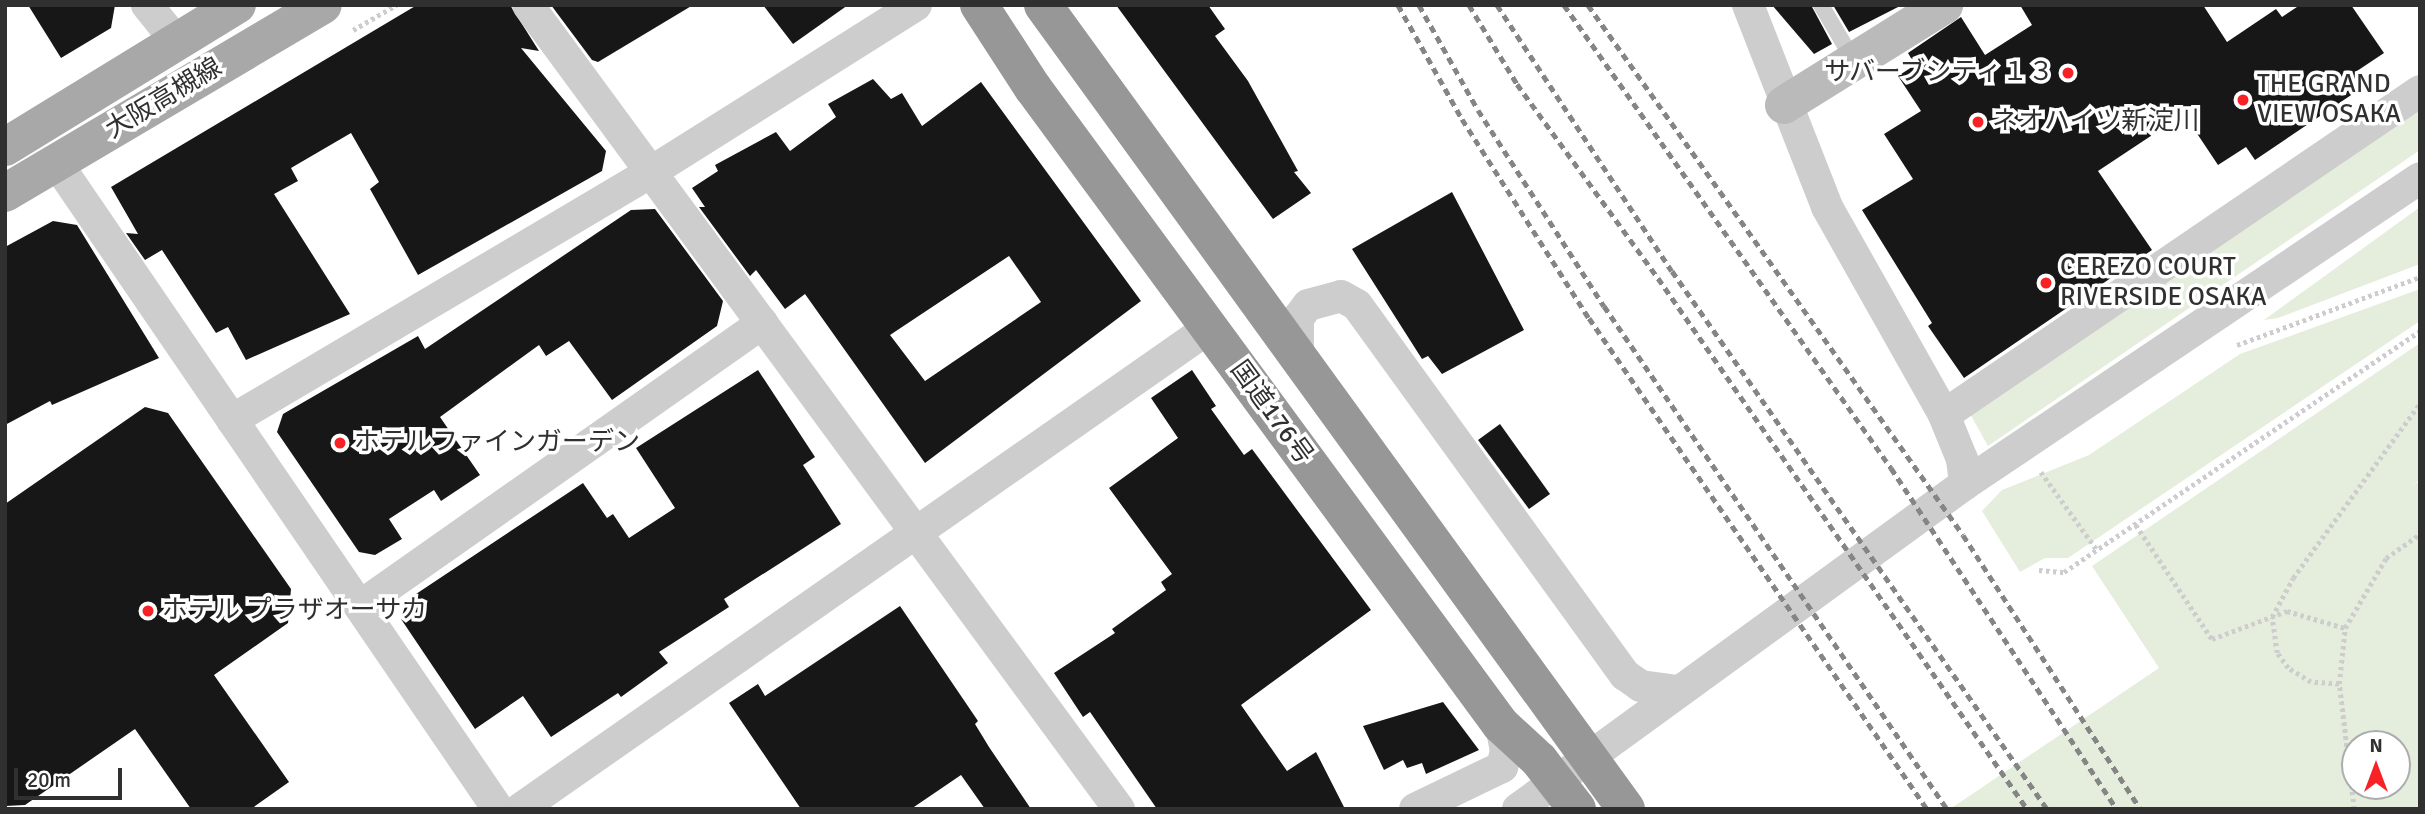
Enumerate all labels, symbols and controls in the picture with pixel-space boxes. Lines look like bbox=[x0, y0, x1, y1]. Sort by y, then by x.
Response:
street label: 大阪高槻線 bbox=[100, 52, 228, 146]
place label: サバーブシティ１３ bbox=[1820, 57, 2054, 89]
marker: サバーブシティ１３ bbox=[2060, 65, 2076, 81]
place label: THE GRAND VIEW OSAKA bbox=[2257, 69, 2401, 130]
marker: THE GRAND VIEW OSAKA bbox=[2235, 92, 2251, 108]
place label: ネオハイツ新淀川 bbox=[1992, 106, 2200, 138]
marker: ネオハイツ新淀川 bbox=[1970, 114, 1986, 130]
place label: CEREZO COURT RIVERSIDE OSAKA bbox=[2060, 252, 2267, 314]
marker: CEREZO COURT RIVERSIDE OSAKA bbox=[2038, 275, 2054, 291]
street label: 国道176号 bbox=[1223, 355, 1319, 471]
place label: ホテルファインガーデン bbox=[354, 427, 640, 459]
marker: ホテルファインガーデン bbox=[332, 435, 348, 451]
place label: ホテル プラザオーサカ bbox=[162, 595, 428, 627]
marker: ホテル プラザオーサカ bbox=[140, 603, 156, 619]
north arrow bbox=[2341, 730, 2411, 800]
text: N bbox=[2369, 734, 2383, 758]
scale bar bbox=[18, 754, 126, 798]
text: 20 m bbox=[27, 767, 71, 793]

